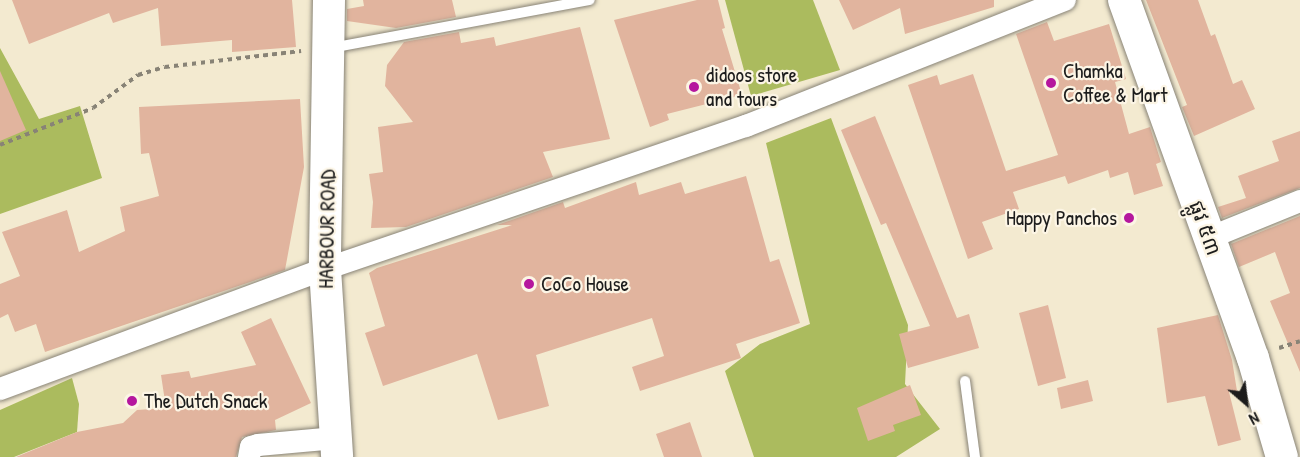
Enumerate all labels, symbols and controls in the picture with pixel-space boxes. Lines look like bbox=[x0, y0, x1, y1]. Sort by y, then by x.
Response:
place label: Chamka Coffee & Mart bbox=[1063, 58, 1168, 108]
place label: didoos store and tours bbox=[706, 62, 797, 112]
marker: Chamka Coffee & Mart bbox=[1044, 76, 1058, 90]
marker: didoos store and tours bbox=[687, 80, 701, 94]
street label: HARBOUR ROAD bbox=[313, 169, 341, 289]
street label: ផ្លូវ ៥៣ bbox=[1184, 197, 1226, 259]
place label: Happy Panchos bbox=[1006, 205, 1117, 231]
marker: Happy Panchos bbox=[1122, 211, 1136, 225]
place label: CoCo House bbox=[541, 271, 629, 297]
marker: CoCo House bbox=[522, 277, 536, 291]
north arrow bbox=[1216, 373, 1276, 433]
place label: The Dutch Snack bbox=[144, 388, 267, 414]
marker: The Dutch Snack bbox=[125, 394, 139, 408]
text: N bbox=[1246, 407, 1263, 431]

